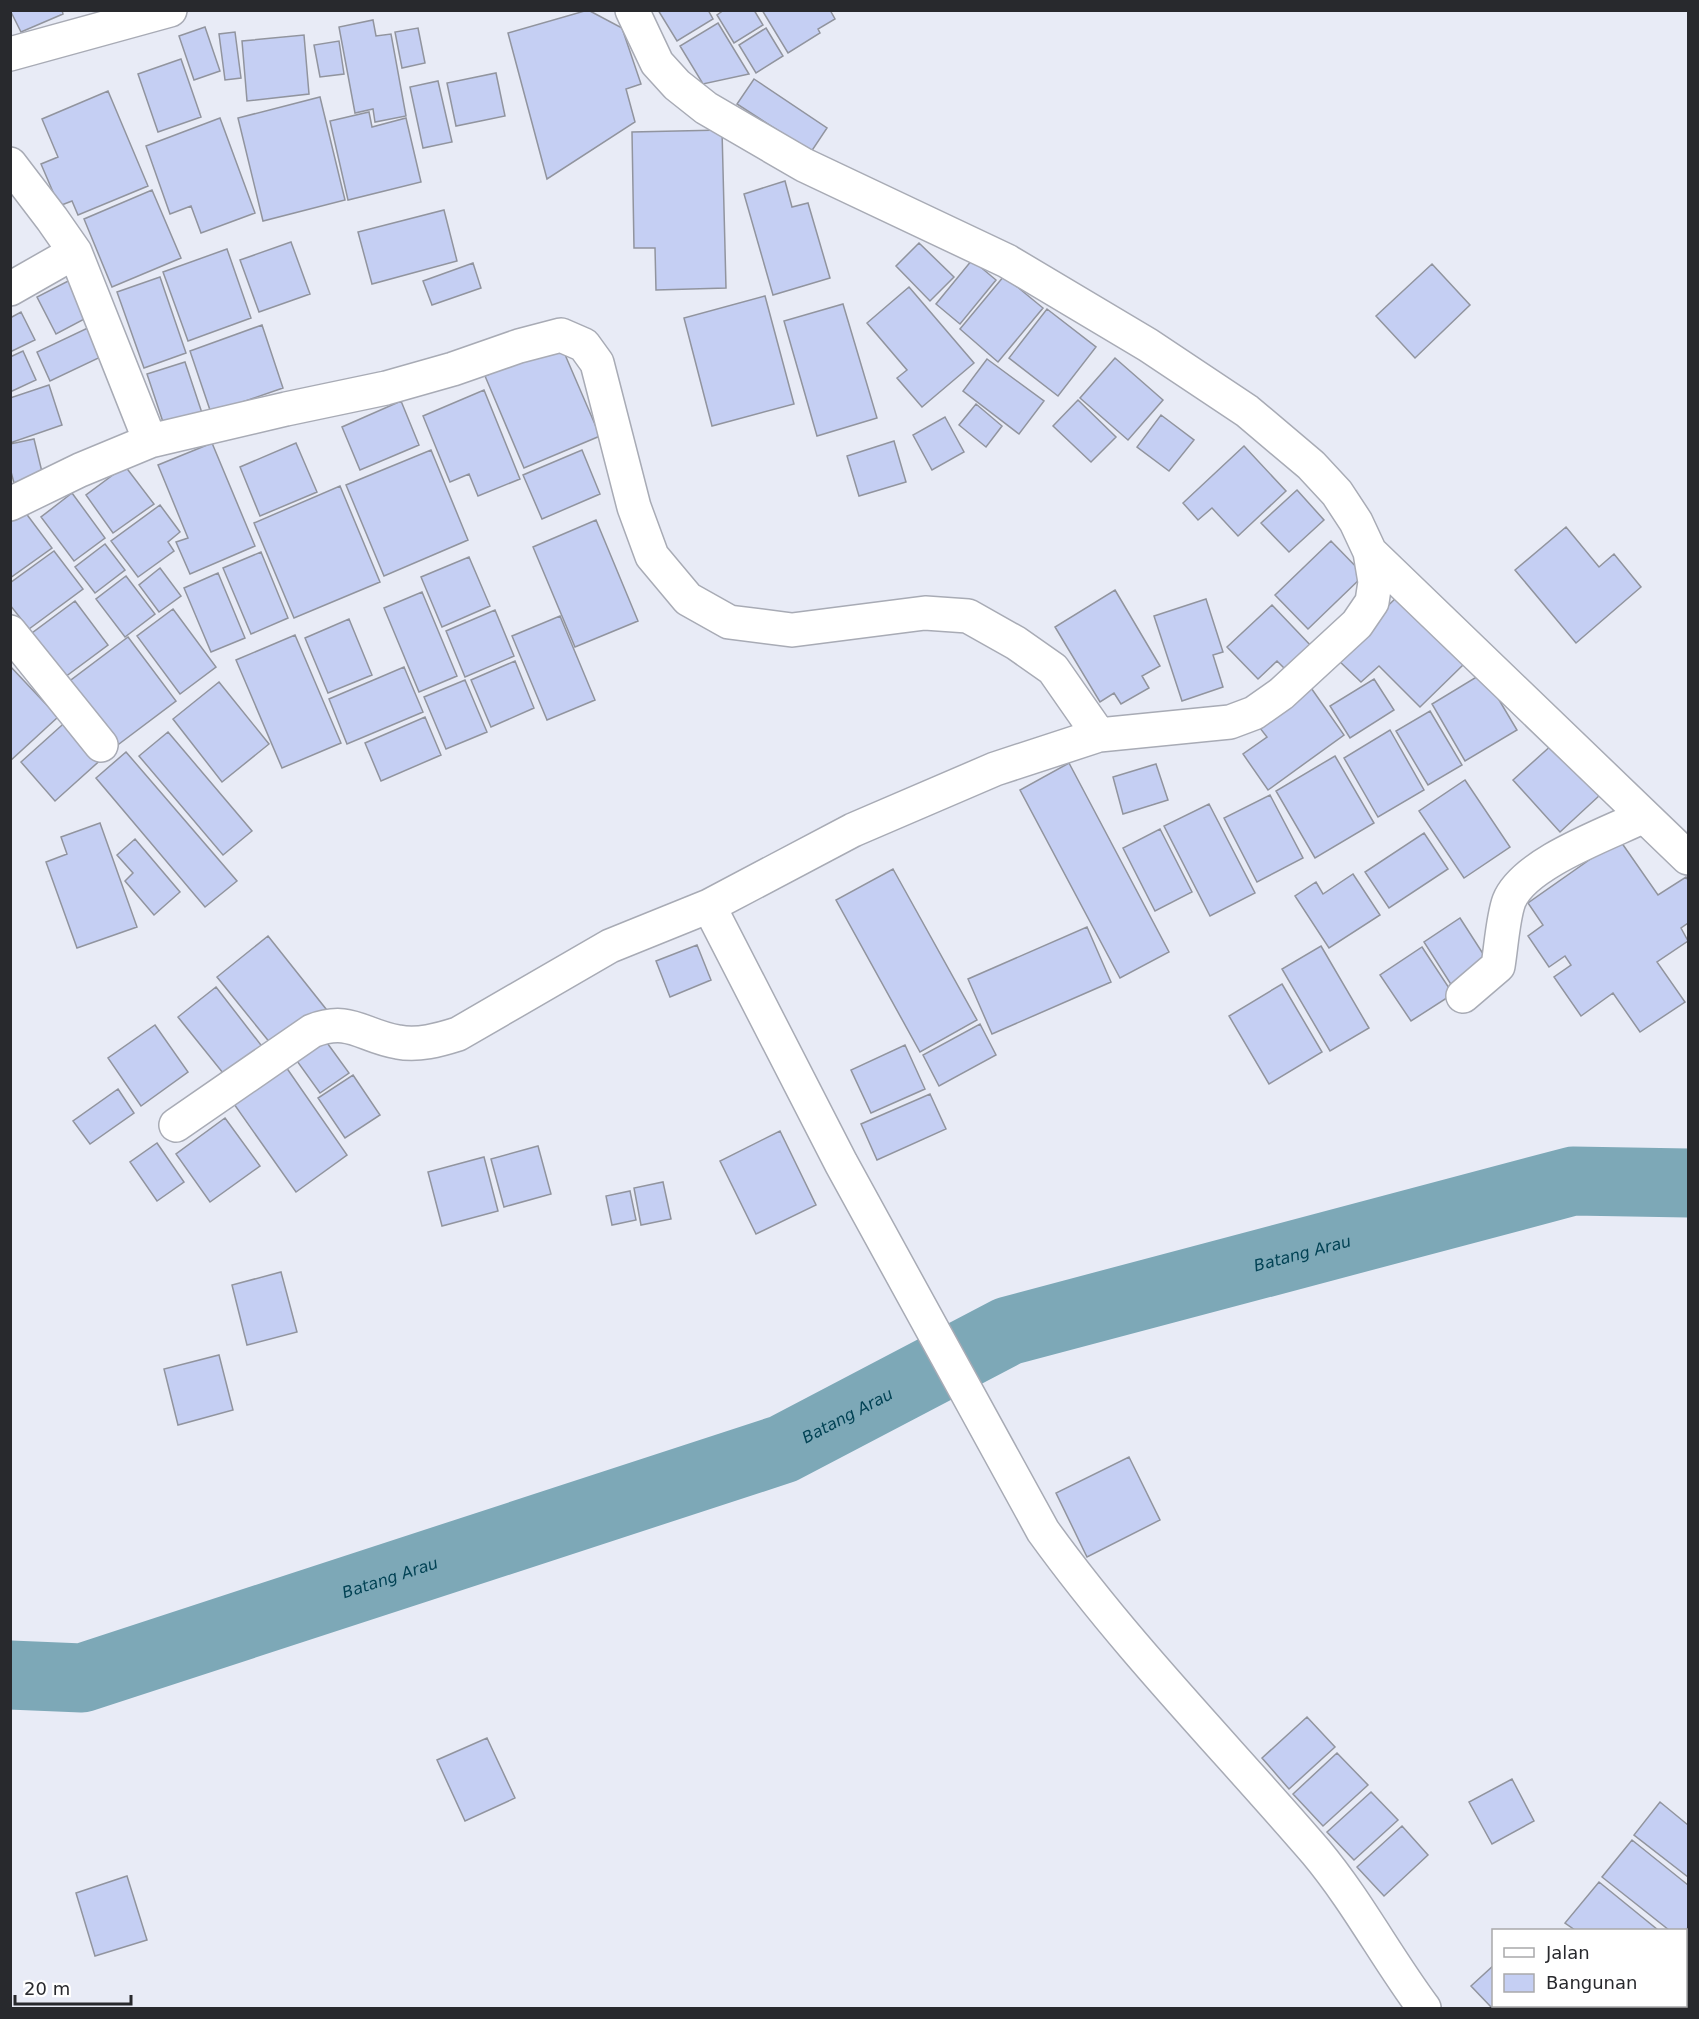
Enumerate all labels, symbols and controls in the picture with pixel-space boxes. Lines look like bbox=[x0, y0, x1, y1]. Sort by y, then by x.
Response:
water label: Batang Arau bbox=[1252, 1231, 1353, 1275]
water label: Batang Arau bbox=[799, 1384, 896, 1447]
water label: Batang Arau bbox=[340, 1553, 440, 1602]
legend bbox=[1492, 1929, 1687, 2007]
text: Jalan bbox=[1545, 1942, 1590, 1963]
scale bar bbox=[15, 1968, 130, 2006]
text: Bangunan bbox=[1546, 1972, 1637, 1993]
text: 20 m bbox=[24, 1978, 70, 1999]

